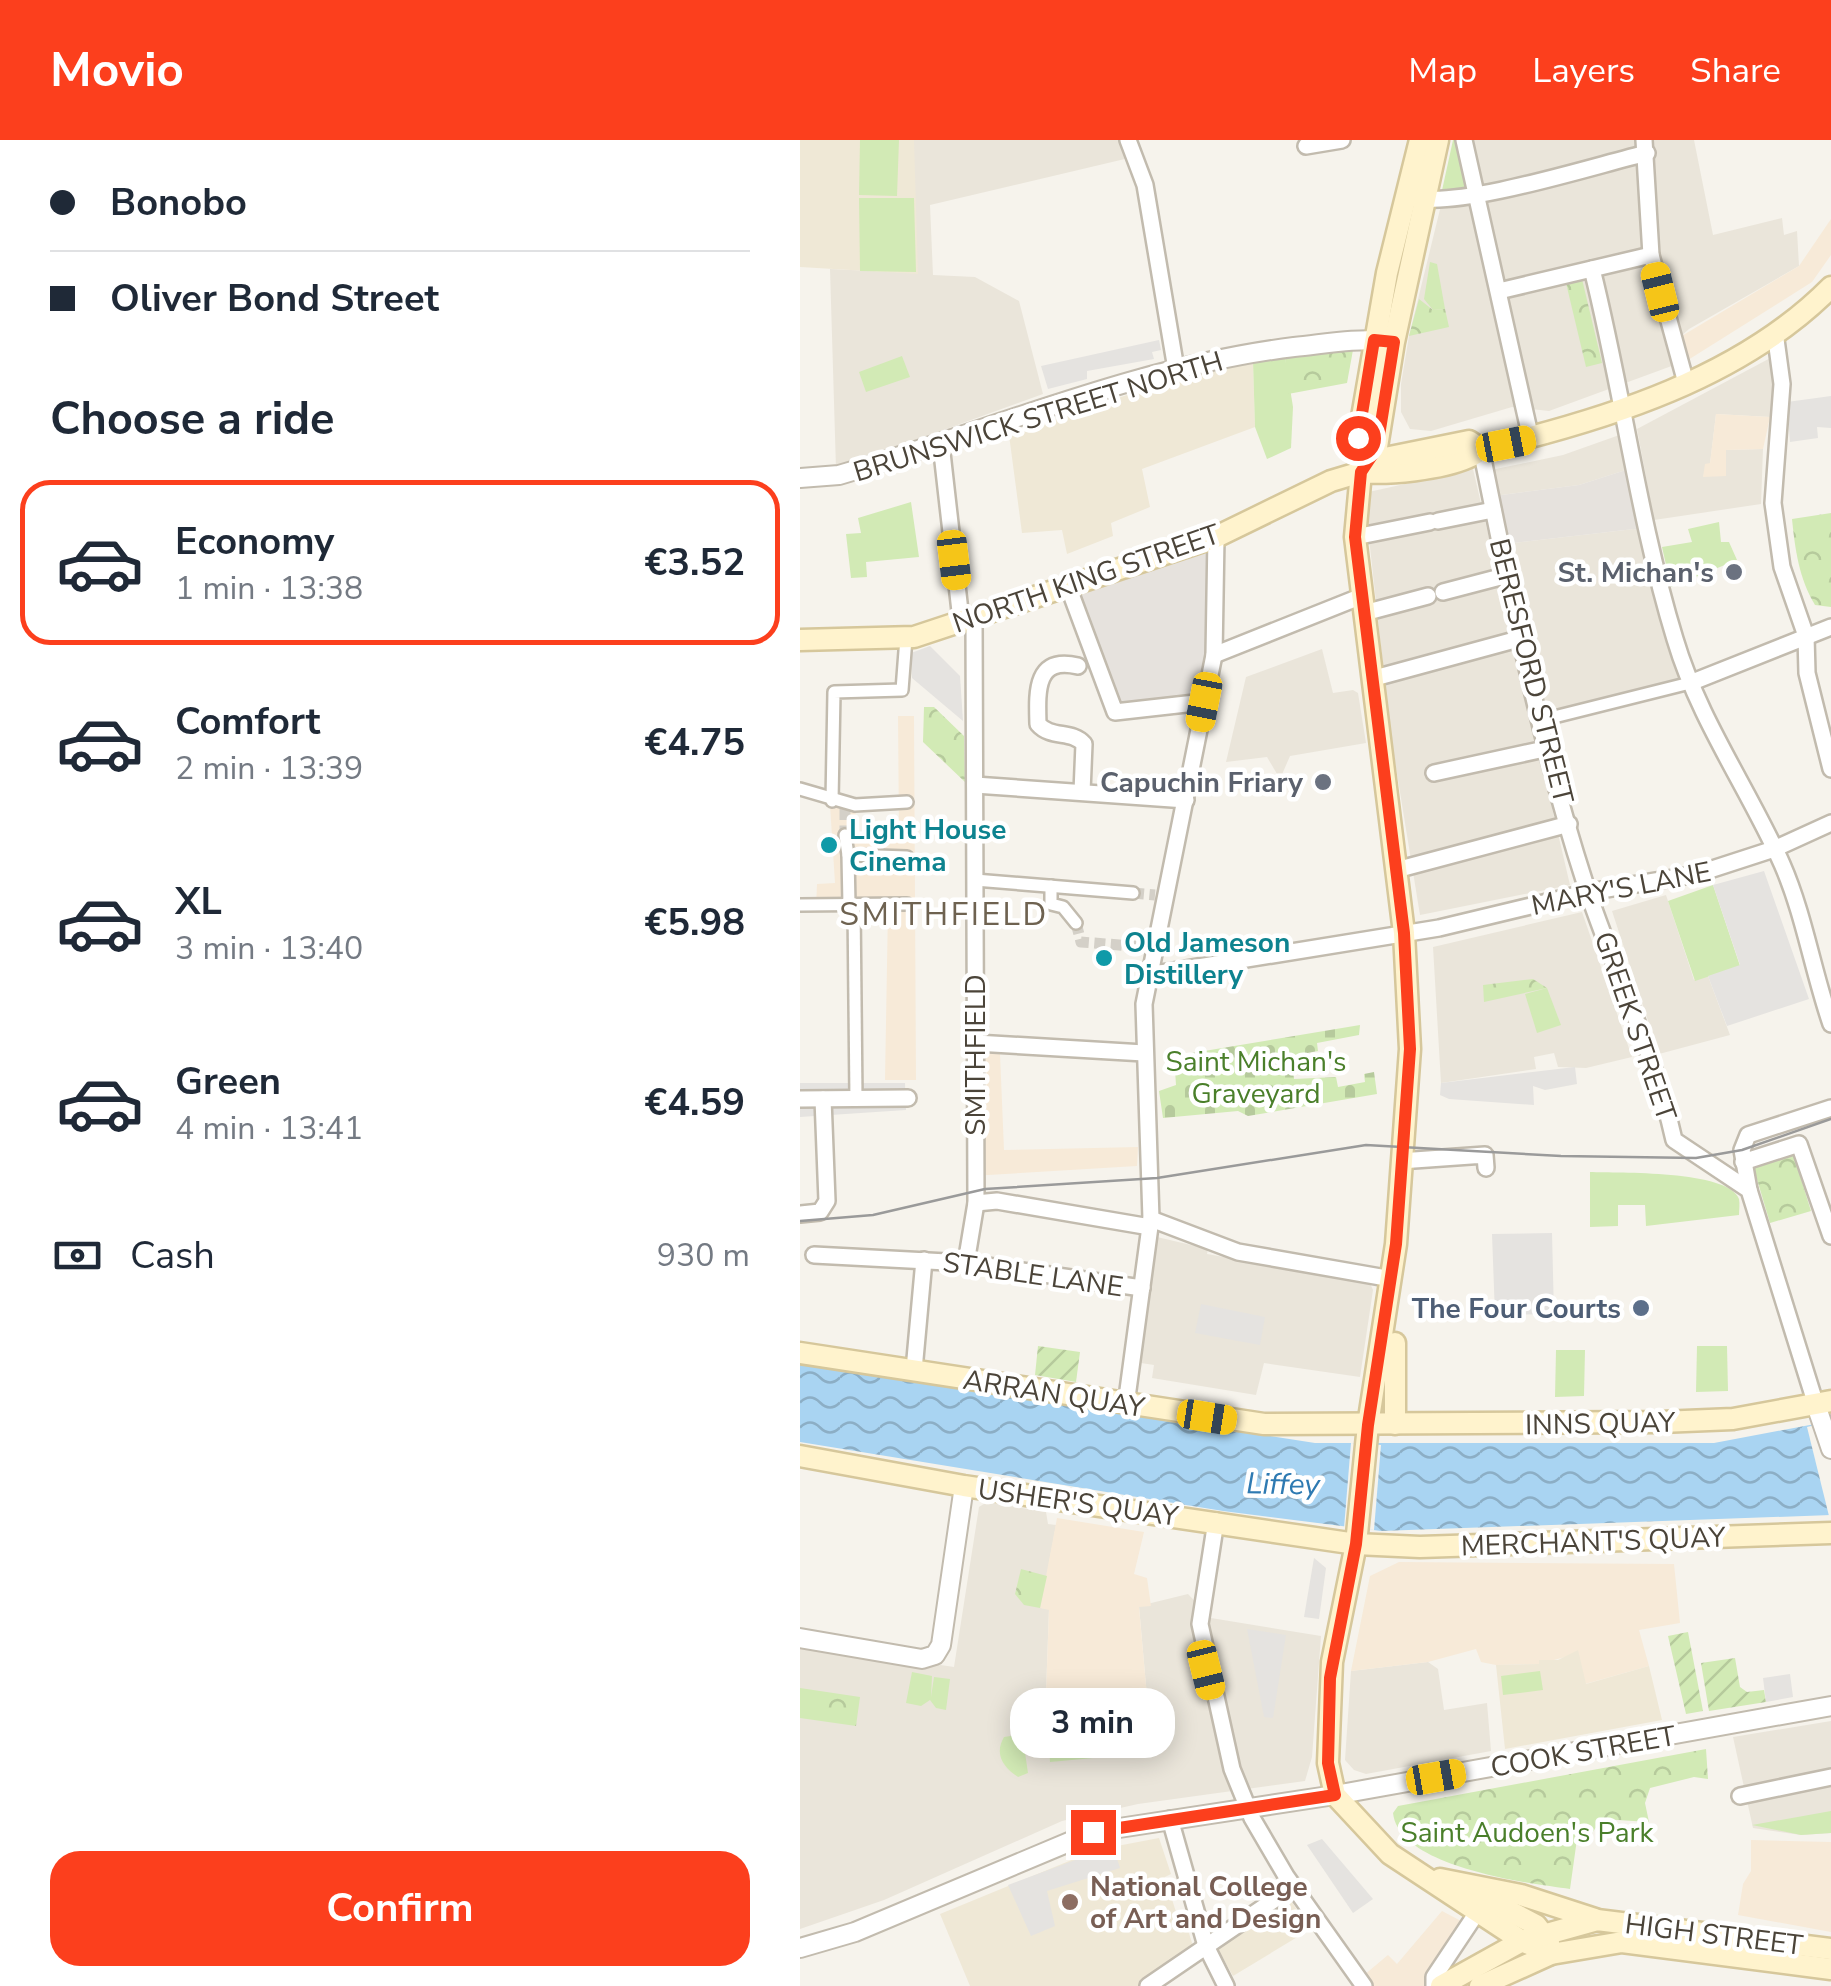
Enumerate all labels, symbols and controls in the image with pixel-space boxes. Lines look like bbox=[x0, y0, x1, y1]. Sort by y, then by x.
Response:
text: Movio bbox=[50, 37, 184, 103]
text: Map bbox=[1408, 47, 1477, 94]
text: Layers bbox=[1532, 47, 1635, 94]
text: Share bbox=[1690, 47, 1781, 94]
text: Bonobo bbox=[110, 177, 247, 228]
car bbox=[1638, 259, 1682, 325]
text: Oliver Bond Street bbox=[110, 273, 439, 324]
street label: BRUNSWICK STREET NORTH bbox=[849, 343, 1228, 491]
text: Choose a ride bbox=[50, 389, 335, 450]
route start bbox=[1336, 416, 1381, 461]
car bbox=[1474, 424, 1538, 464]
street label: NORTH KING STREET bbox=[948, 515, 1225, 643]
text: Economy bbox=[175, 516, 334, 567]
icon: car bbox=[55, 518, 145, 608]
car bbox=[935, 528, 973, 592]
street label: BERESFORD STREET bbox=[1480, 535, 1582, 808]
text: €3.52 bbox=[644, 537, 745, 588]
place label: St. Michan's bbox=[1558, 554, 1714, 592]
marker: St. Michan's bbox=[1723, 561, 1745, 583]
text: 1 min · 13:38 bbox=[175, 567, 363, 610]
car bbox=[1184, 670, 1224, 734]
text: Comfort bbox=[175, 696, 320, 747]
icon: car bbox=[55, 698, 145, 788]
text: €4.75 bbox=[644, 717, 745, 768]
text: 2 min · 13:39 bbox=[175, 747, 363, 790]
place label: Capuchin Friary bbox=[1100, 764, 1303, 802]
marker: Capuchin Friary bbox=[1312, 771, 1334, 793]
place label: Light House Cinema bbox=[849, 811, 1006, 881]
marker: Light House Cinema bbox=[818, 834, 840, 856]
street label: MARY'S LANE bbox=[1528, 853, 1714, 925]
text: XL bbox=[175, 876, 222, 927]
icon: car bbox=[55, 878, 145, 968]
district label: SMITHFIELD bbox=[839, 893, 1049, 936]
text: €5.98 bbox=[644, 897, 745, 948]
place label: Old Jameson Distillery bbox=[1124, 924, 1290, 994]
text: 3 min · 13:40 bbox=[175, 927, 363, 970]
street label: GREEK STREET bbox=[1585, 927, 1685, 1126]
marker: Old Jameson Distillery bbox=[1093, 947, 1115, 969]
street label: SMITHFIELD bbox=[957, 974, 995, 1136]
park label: Saint Michan's Graveyard bbox=[1165, 1043, 1347, 1113]
text: Green bbox=[175, 1056, 281, 1107]
icon: car bbox=[55, 1058, 145, 1148]
text: €4.59 bbox=[644, 1077, 745, 1128]
text: 4 min · 13:41 bbox=[175, 1107, 363, 1150]
icon: cash bbox=[50, 1228, 105, 1283]
text: Cash bbox=[130, 1230, 215, 1281]
text: 930 m bbox=[657, 1234, 750, 1277]
street label: STABLE LANE bbox=[940, 1244, 1125, 1306]
place label: The Four Courts bbox=[1412, 1290, 1621, 1328]
marker: The Four Courts bbox=[1630, 1297, 1652, 1319]
street label: ARRAN QUAY bbox=[961, 1361, 1148, 1427]
car bbox=[1175, 1397, 1239, 1437]
street label: INNS QUAY bbox=[1525, 1404, 1677, 1444]
water label: Liffey bbox=[1246, 1463, 1322, 1506]
street label: USHER'S QUAY bbox=[975, 1470, 1182, 1536]
street label: MERCHANT'S QUAY bbox=[1460, 1518, 1727, 1566]
car bbox=[1184, 1637, 1228, 1703]
callout: 3 min bbox=[1010, 1687, 1176, 1757]
text: 3 min bbox=[1051, 1701, 1134, 1744]
street label: COOK STREET bbox=[1488, 1717, 1679, 1787]
car bbox=[1404, 1757, 1468, 1797]
route end bbox=[1071, 1810, 1116, 1855]
park label: Saint Audoen's Park bbox=[1400, 1814, 1655, 1852]
button: Confirm bbox=[50, 1851, 750, 1966]
place label: National College of Art and Design bbox=[1090, 1868, 1321, 1938]
marker: National College of Art and Design bbox=[1059, 1891, 1081, 1913]
street label: HIGH STREET bbox=[1623, 1905, 1805, 1965]

